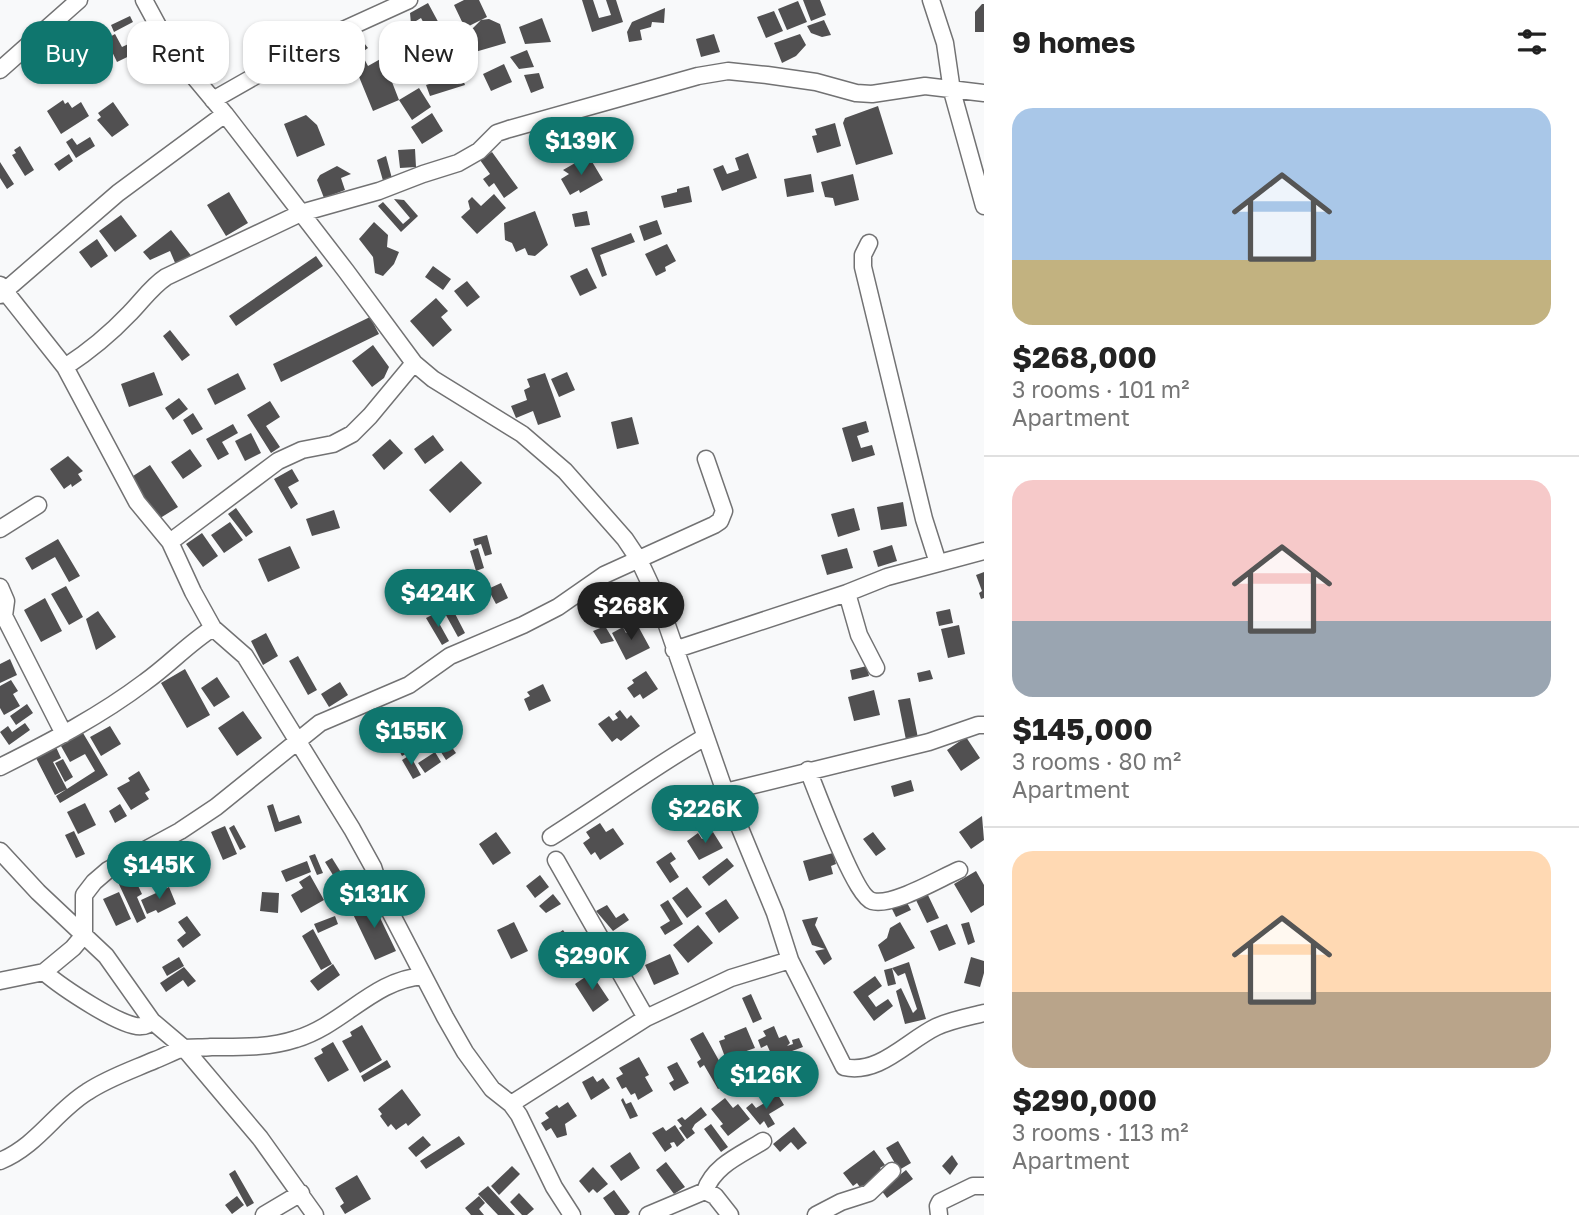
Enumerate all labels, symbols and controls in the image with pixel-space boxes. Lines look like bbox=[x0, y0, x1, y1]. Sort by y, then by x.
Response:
chip: Buy bbox=[21, 21, 113, 84]
chip: Rent bbox=[127, 21, 229, 84]
chip: Filters bbox=[243, 21, 365, 84]
chip: New bbox=[379, 21, 478, 84]
icon: filters bbox=[1513, 23, 1551, 61]
text: 9 homes bbox=[1012, 24, 1135, 60]
pin: $139K bbox=[532, 118, 630, 177]
text: $139K bbox=[545, 126, 617, 154]
icon: home bbox=[1219, 154, 1345, 280]
text: $268,000 bbox=[1012, 339, 1157, 375]
text: 3 rooms · 101 m² bbox=[1012, 375, 1189, 403]
text: Apartment bbox=[1012, 403, 1130, 431]
icon: home bbox=[1219, 526, 1345, 652]
pin: $424K bbox=[389, 570, 487, 629]
text: $424K bbox=[401, 578, 475, 606]
pin: $268K bbox=[582, 582, 680, 642]
text: $268K bbox=[593, 591, 669, 619]
pin: $155K bbox=[362, 708, 460, 767]
text: $145,000 bbox=[1012, 711, 1153, 747]
text: $155K bbox=[375, 716, 447, 744]
text: 3 rooms · 80 m² bbox=[1012, 747, 1181, 775]
text: Apartment bbox=[1012, 775, 1130, 803]
pin: $226K bbox=[656, 786, 754, 845]
text: $226K bbox=[668, 794, 742, 822]
pin: $145K bbox=[110, 842, 208, 901]
text: $145K bbox=[123, 850, 195, 878]
pin: $131K bbox=[325, 870, 423, 930]
text: $131K bbox=[339, 879, 409, 907]
icon: home bbox=[1219, 897, 1345, 1023]
pin: $290K bbox=[543, 932, 641, 992]
text: $290K bbox=[554, 941, 630, 969]
pin: $126K bbox=[717, 1052, 815, 1111]
text: $126K bbox=[730, 1060, 802, 1088]
text: $290,000 bbox=[1012, 1082, 1157, 1118]
text: 3 rooms · 113 m² bbox=[1012, 1118, 1189, 1146]
text: Apartment bbox=[1012, 1146, 1130, 1174]

